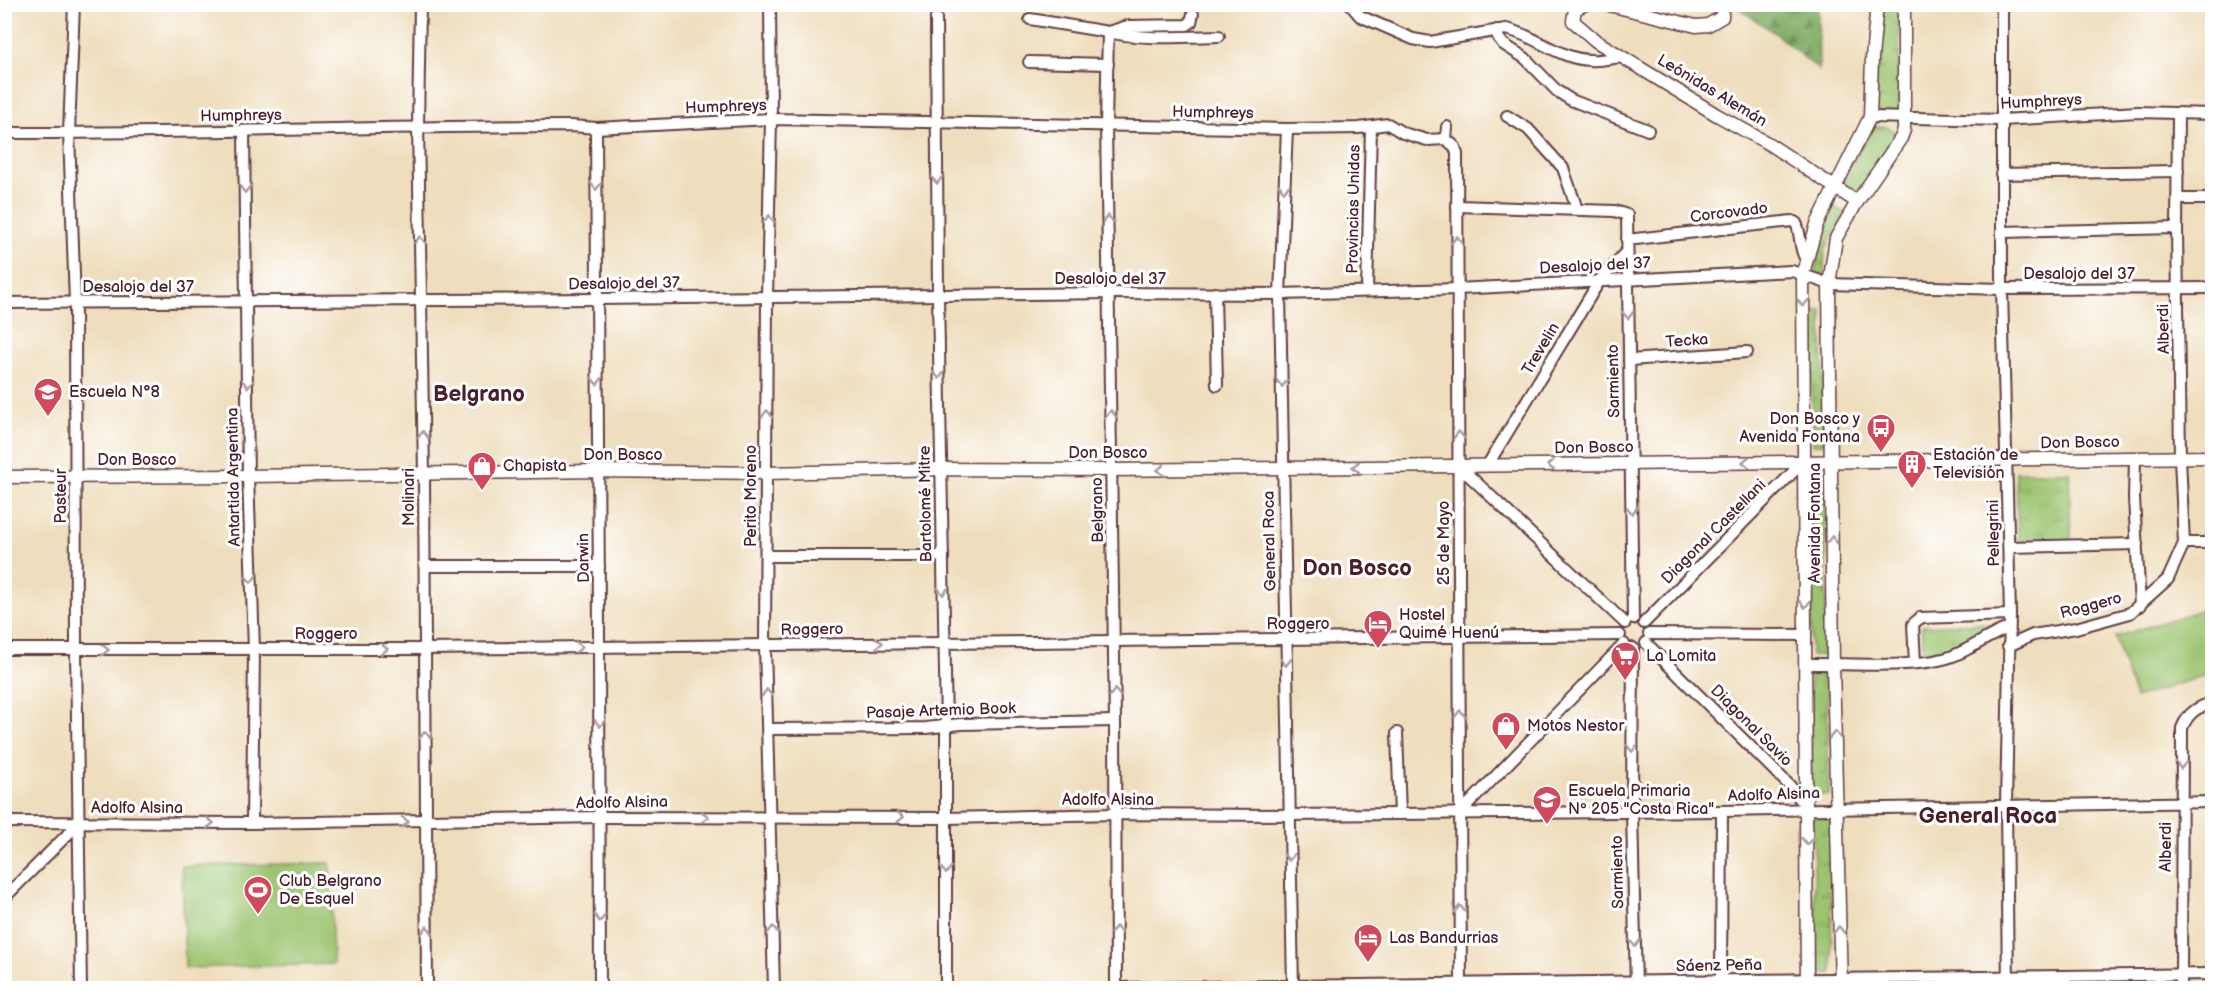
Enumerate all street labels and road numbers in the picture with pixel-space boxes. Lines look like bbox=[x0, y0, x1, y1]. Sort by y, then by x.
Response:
street label: Leónidas Alemán bbox=[1654, 51, 1770, 131]
street label: Humphreys bbox=[2000, 90, 2082, 114]
street label: Humphreys bbox=[685, 96, 767, 118]
street label: Humphreys bbox=[1172, 103, 1254, 123]
street label: Humphreys bbox=[200, 106, 282, 126]
street label: Provincias Unidas bbox=[1343, 144, 1365, 274]
street label: Corcovado bbox=[1689, 199, 1769, 227]
street label: Desalojo del 37 bbox=[1539, 254, 1651, 278]
street label: Desalojo del 37 bbox=[2023, 265, 2135, 284]
street label: Desalojo del 37 bbox=[1054, 270, 1166, 289]
street label: Desalojo del 37 bbox=[568, 274, 680, 294]
street label: Desalojo del 37 bbox=[82, 278, 194, 297]
street label: Alberdi bbox=[2154, 304, 2174, 354]
street label: Trevelin bbox=[1518, 320, 1564, 378]
street label: Tecka bbox=[1665, 330, 1709, 352]
street label: Sarmiento bbox=[1604, 344, 1624, 418]
street label: Antartida Argentina bbox=[223, 407, 245, 547]
street label: Don Bosco bbox=[2040, 433, 2120, 453]
street label: Don Bosco bbox=[1554, 438, 1634, 458]
street label: Don Bosco bbox=[1068, 444, 1148, 463]
street label: Perito Moreno bbox=[742, 445, 761, 547]
street label: Bartolomé Mitre bbox=[915, 445, 937, 562]
street label: Don Bosco bbox=[583, 446, 663, 465]
street label: Don Bosco bbox=[97, 451, 177, 470]
street label: Avenida Fontana bbox=[1806, 463, 1825, 583]
street label: Pasteur bbox=[52, 468, 71, 524]
street label: Molinari bbox=[400, 468, 419, 526]
street label: Diagonal Castellani bbox=[1658, 476, 1770, 588]
street label: Belgrano bbox=[1088, 477, 1108, 543]
street label: General Roca bbox=[1260, 491, 1280, 591]
street label: Pellegrini bbox=[1984, 499, 2004, 567]
street label: 25 de Mayo bbox=[1435, 501, 1454, 585]
street label: Darwin bbox=[574, 533, 594, 583]
street label: Roggero bbox=[2058, 589, 2124, 623]
street label: Roggero bbox=[1266, 615, 1330, 634]
street label: Roggero bbox=[780, 620, 844, 640]
street label: Roggero bbox=[294, 625, 358, 644]
street label: Diagonal Savio bbox=[1706, 681, 1796, 771]
street label: Pasaje Artemio Book bbox=[866, 699, 1016, 723]
street label: Adolfo Alsina bbox=[1728, 784, 1820, 806]
street label: Adolfo Alsina bbox=[1062, 791, 1154, 810]
street label: Adolfo Alsina bbox=[576, 793, 668, 813]
street label: Adolfo Alsina bbox=[91, 799, 183, 818]
street label: Alberdi bbox=[2157, 822, 2176, 872]
street label: Sarmiento bbox=[1608, 835, 1628, 909]
street label: Sáenz Peña bbox=[1676, 956, 1762, 976]

